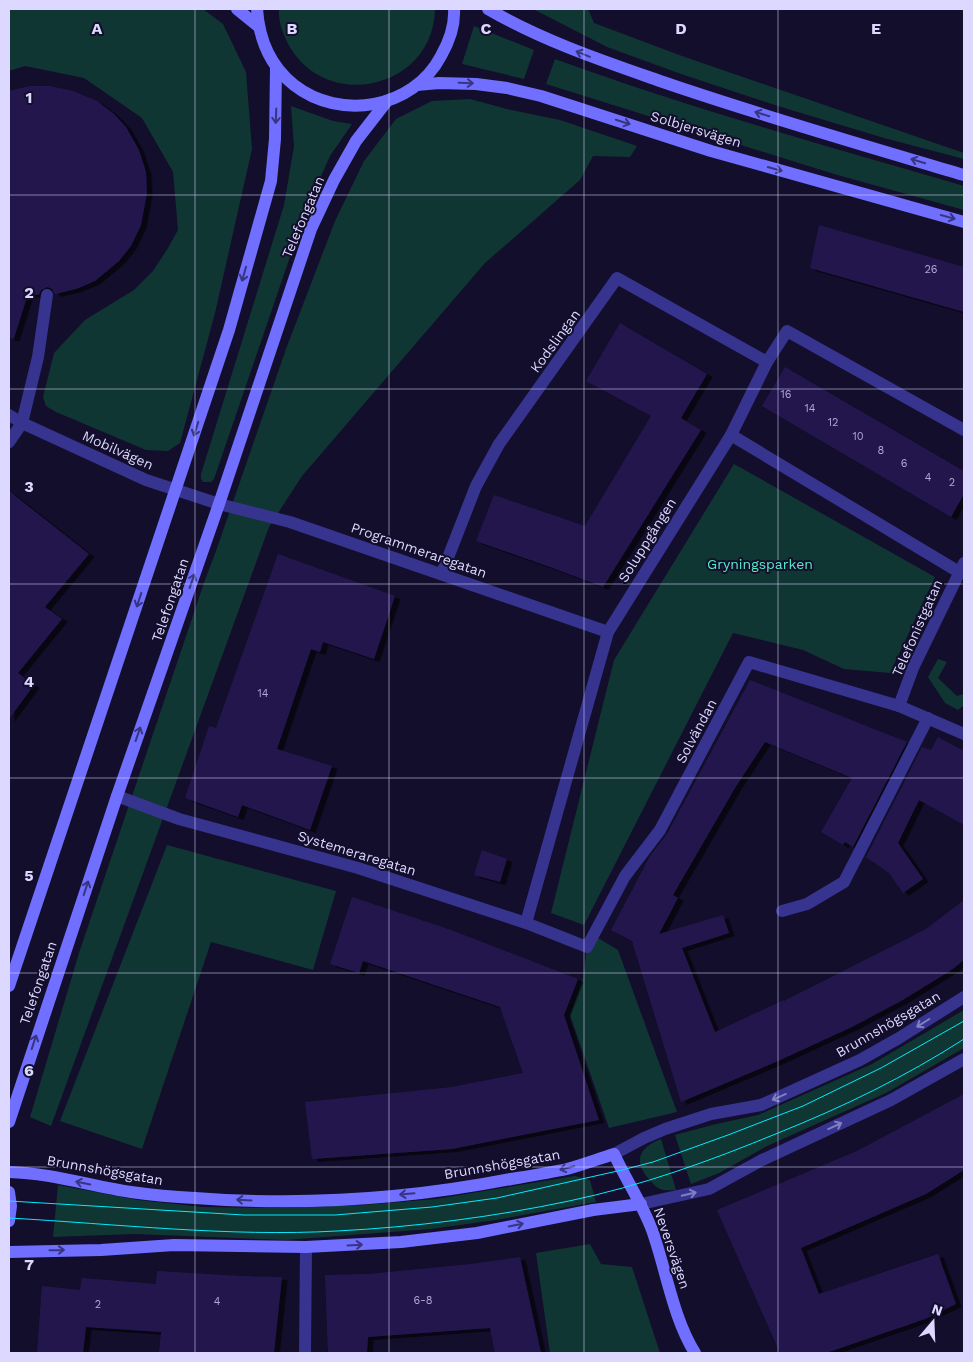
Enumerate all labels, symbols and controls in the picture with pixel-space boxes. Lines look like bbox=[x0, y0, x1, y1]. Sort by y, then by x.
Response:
text: A bbox=[92, 19, 103, 38]
text: B bbox=[287, 19, 298, 38]
text: C bbox=[481, 19, 492, 38]
text: D bbox=[675, 19, 687, 38]
text: E bbox=[871, 19, 881, 38]
one-way arrow bbox=[576, 49, 591, 58]
one-way arrow bbox=[457, 78, 473, 88]
text: 1 bbox=[26, 88, 32, 107]
one-way arrow bbox=[271, 107, 280, 123]
street label: Solbjersvägen bbox=[649, 108, 743, 150]
one-way arrow bbox=[754, 109, 770, 119]
one-way arrow bbox=[615, 118, 630, 127]
one-way arrow bbox=[910, 155, 926, 165]
one-way arrow bbox=[767, 164, 783, 174]
street label: Telefongatan bbox=[279, 174, 327, 260]
one-way arrow bbox=[940, 213, 956, 223]
house number: 26 bbox=[924, 263, 938, 276]
one-way arrow bbox=[239, 266, 249, 282]
text: 2 bbox=[24, 283, 34, 302]
street label: Kodslingan bbox=[527, 306, 583, 376]
house number: 16 bbox=[781, 388, 792, 401]
house number: 14 bbox=[804, 402, 816, 415]
house number: 12 bbox=[828, 416, 838, 429]
one-way arrow bbox=[191, 421, 200, 437]
street label: Mobilvägen bbox=[80, 427, 156, 473]
house number: 10 bbox=[852, 430, 864, 443]
house number: 8 bbox=[878, 444, 885, 457]
house number: 6 bbox=[901, 457, 908, 470]
house number: 4 bbox=[925, 471, 932, 484]
house number: 2 bbox=[949, 476, 955, 489]
text: 3 bbox=[24, 477, 34, 496]
street label: Soluppgången bbox=[615, 495, 679, 585]
street label: Programmeraregatan bbox=[349, 519, 489, 581]
street label: Telefongatan bbox=[148, 556, 192, 644]
park label: Gryningsparken bbox=[707, 556, 813, 572]
one-way arrow bbox=[188, 574, 197, 589]
street label: Telefonistgatan bbox=[889, 577, 945, 679]
one-way arrow bbox=[134, 592, 143, 607]
text: 4 bbox=[24, 672, 34, 691]
house number: 14 bbox=[257, 687, 269, 700]
street label: Solvändan bbox=[672, 696, 720, 766]
one-way arrow bbox=[134, 727, 143, 743]
street label: Systemeraregatan bbox=[296, 827, 418, 879]
text: 5 bbox=[24, 866, 34, 885]
one-way arrow bbox=[82, 881, 91, 897]
street label: Telefongatan bbox=[16, 939, 60, 1027]
street label: Brunnshögsgatan bbox=[833, 988, 943, 1060]
one-way arrow bbox=[916, 1018, 930, 1028]
one-way arrow bbox=[30, 1035, 39, 1050]
text: 6 bbox=[24, 1061, 34, 1080]
one-way arrow bbox=[772, 1092, 787, 1102]
one-way arrow bbox=[827, 1121, 842, 1130]
street label: Brunnshögsgatan bbox=[443, 1146, 561, 1182]
street label: Brunnshögsgatan bbox=[46, 1152, 164, 1188]
one-way arrow bbox=[559, 1164, 575, 1173]
one-way arrow bbox=[76, 1177, 92, 1187]
one-way arrow bbox=[680, 1189, 696, 1199]
one-way arrow bbox=[399, 1190, 415, 1199]
one-way arrow bbox=[237, 1196, 253, 1205]
street label: Neversvägen bbox=[651, 1205, 693, 1291]
one-way arrow bbox=[508, 1220, 524, 1230]
one-way arrow bbox=[347, 1240, 363, 1249]
one-way arrow bbox=[49, 1246, 65, 1255]
text: 7 bbox=[24, 1255, 34, 1274]
house number: 6-8 bbox=[413, 1294, 433, 1307]
house number: 4 bbox=[214, 1295, 221, 1308]
north arrow bbox=[908, 1297, 958, 1347]
house number: 2 bbox=[95, 1298, 101, 1311]
text: N bbox=[930, 1300, 945, 1319]

